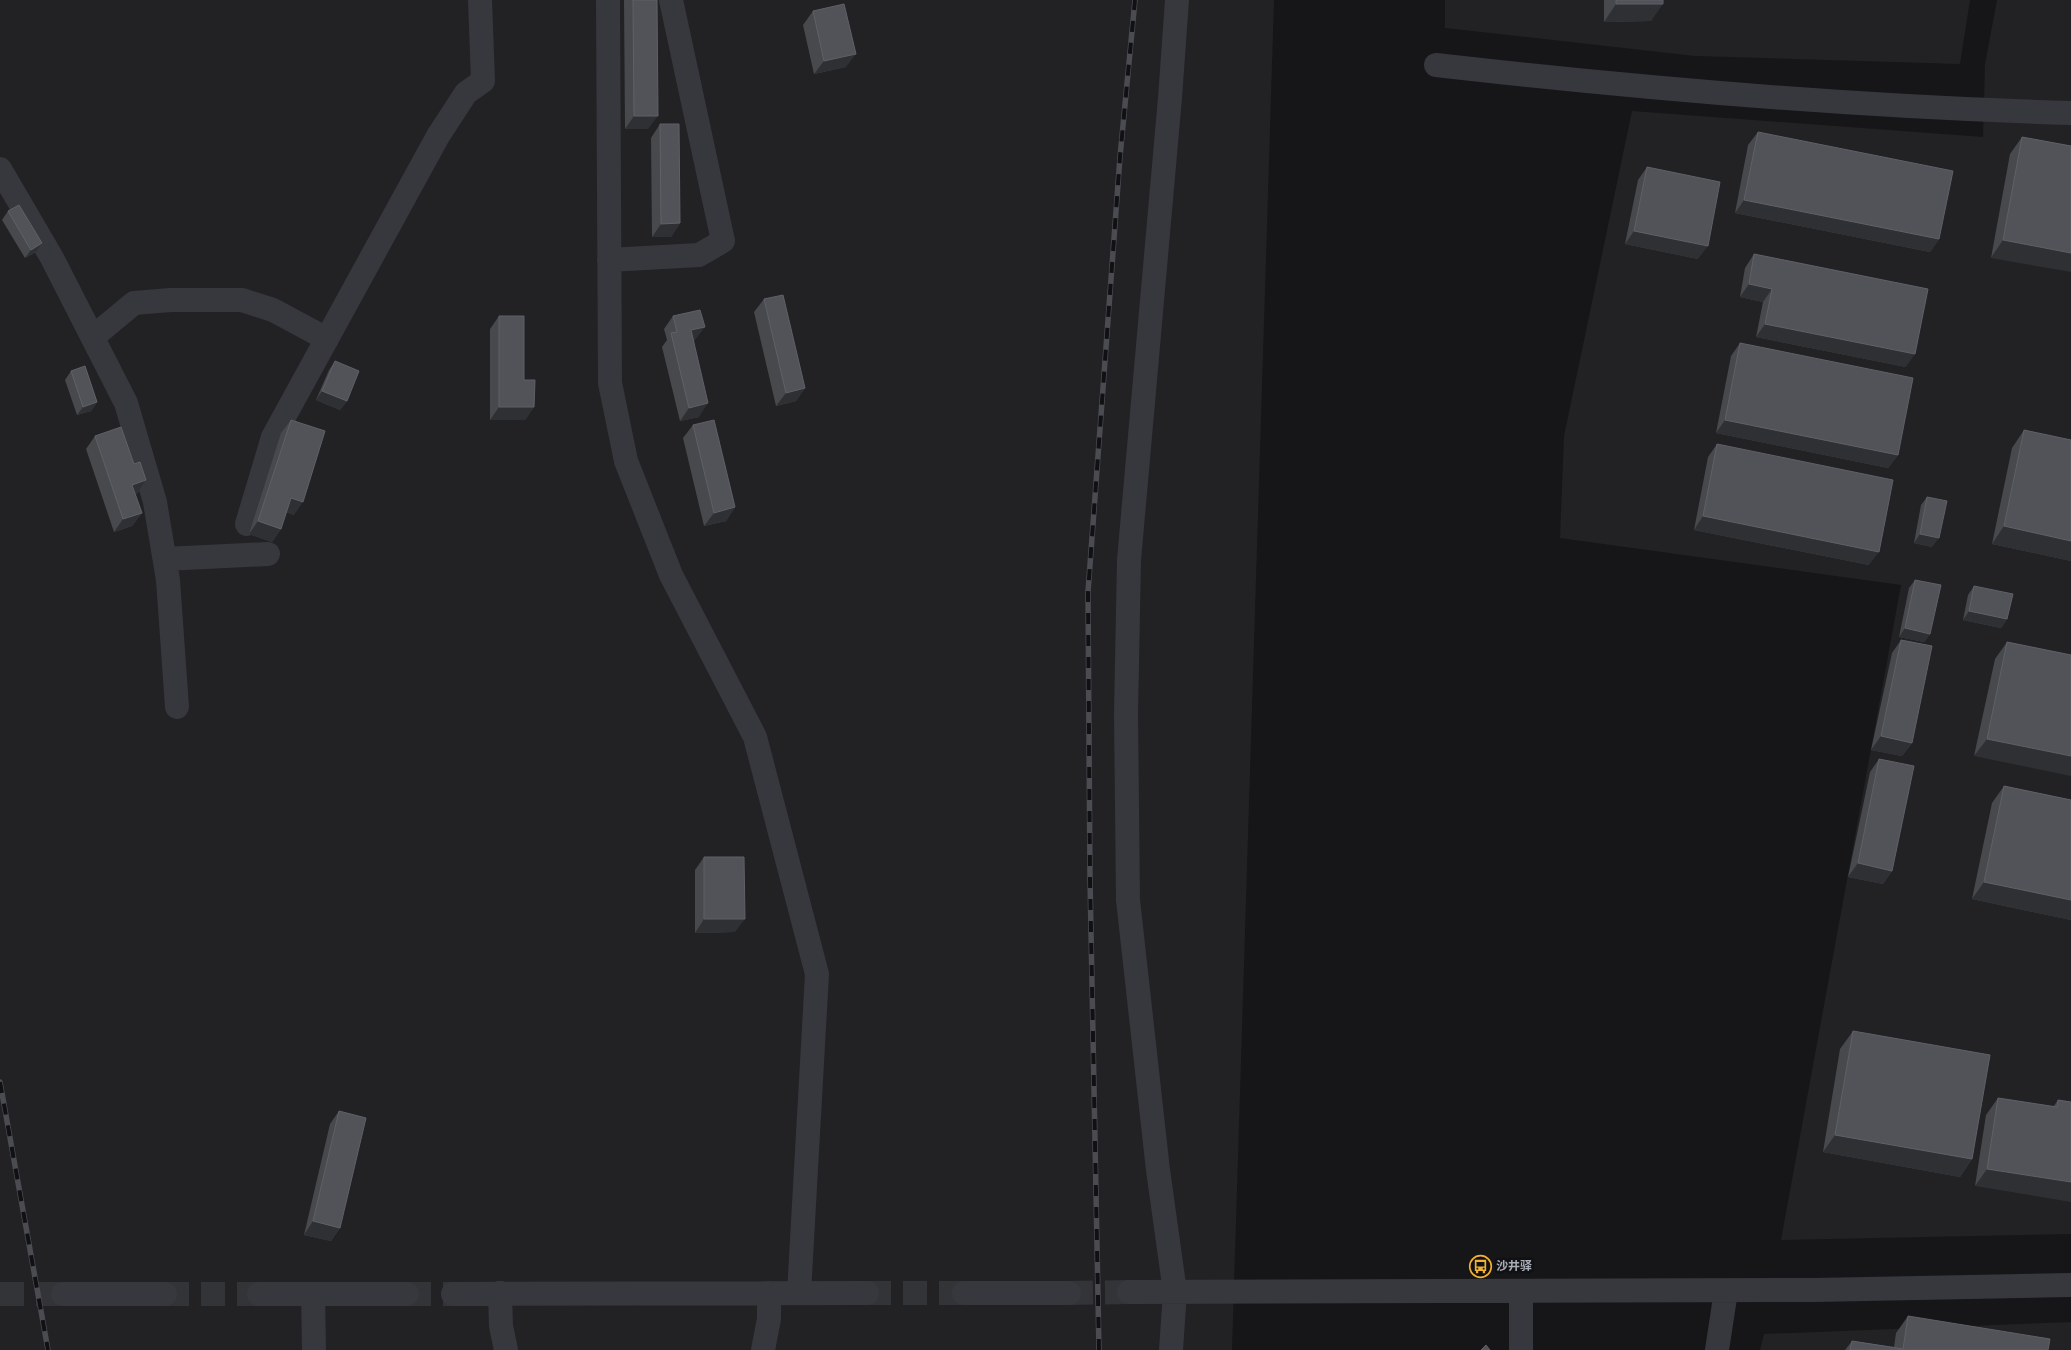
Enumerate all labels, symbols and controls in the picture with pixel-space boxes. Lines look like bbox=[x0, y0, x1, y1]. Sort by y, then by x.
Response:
bus stop icon: 沙井驿 bbox=[1468, 1254, 1492, 1278]
place label: 沙井驿 bbox=[1496, 1259, 1532, 1273]

